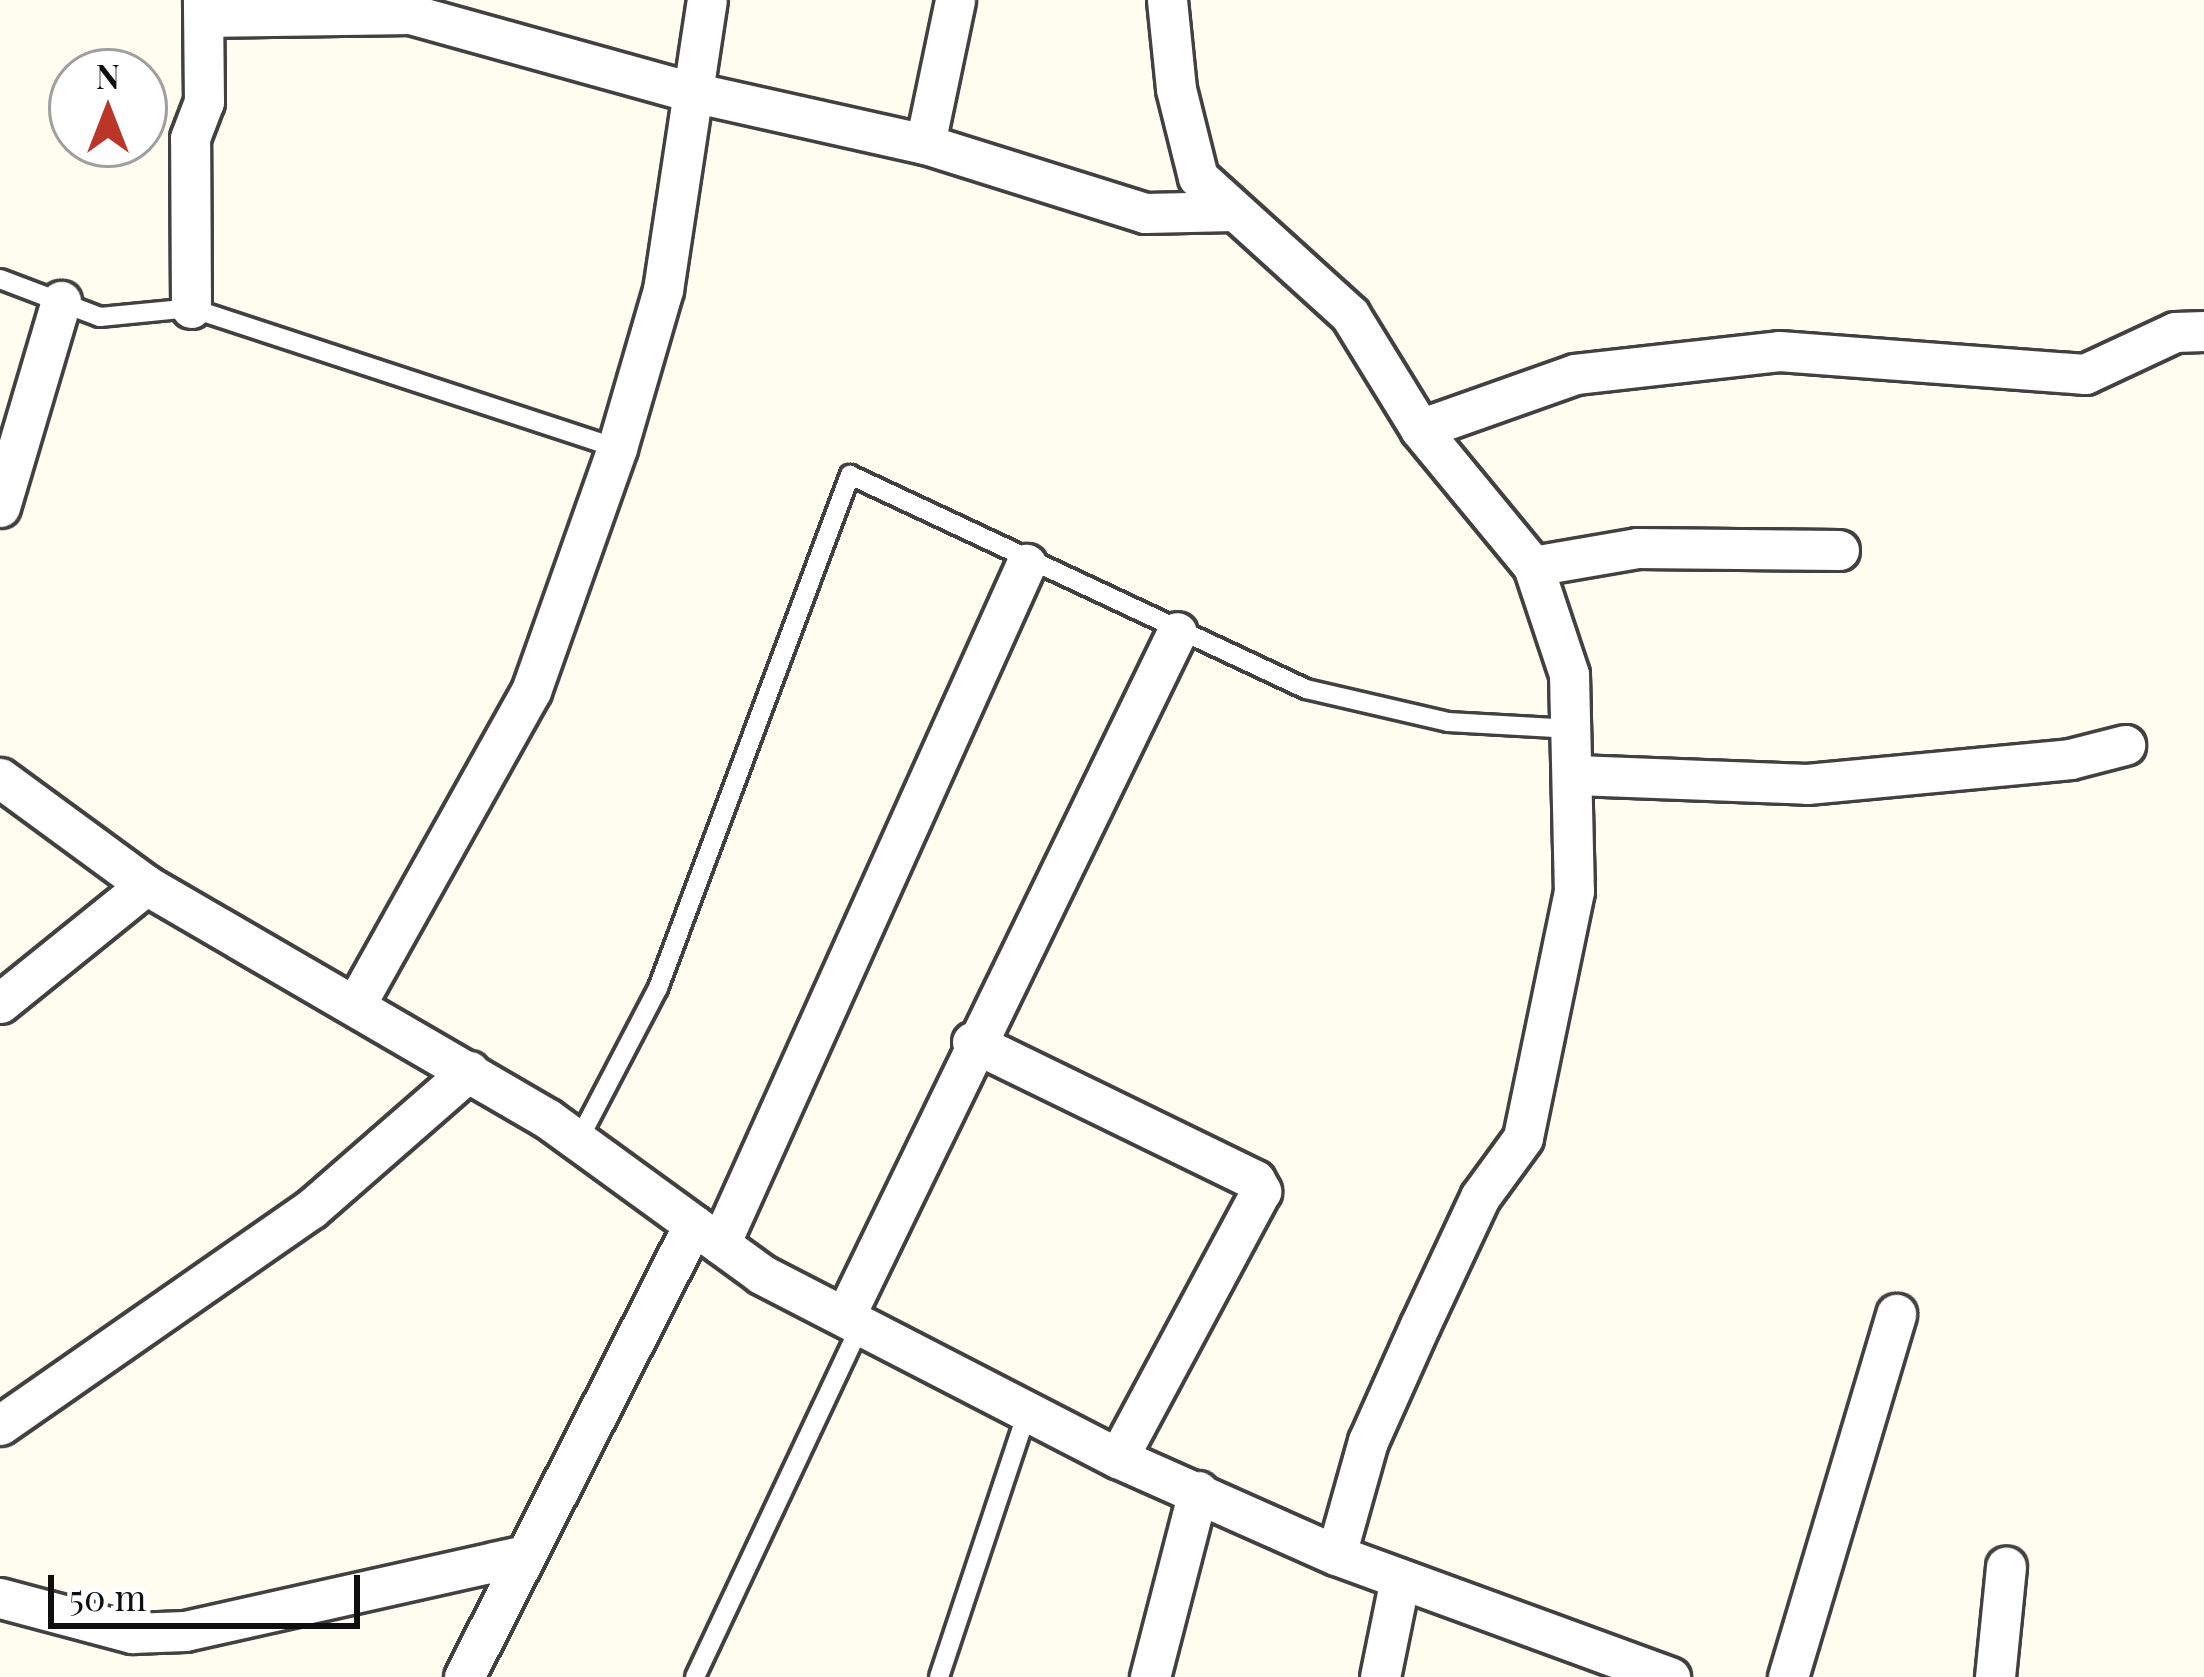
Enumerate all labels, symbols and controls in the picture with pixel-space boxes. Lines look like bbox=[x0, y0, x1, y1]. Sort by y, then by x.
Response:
north arrow bbox=[48, 48, 168, 168]
text: N bbox=[96, 53, 120, 97]
scale bar bbox=[54, 1551, 366, 1625]
text: 50 m bbox=[69, 1572, 146, 1620]

